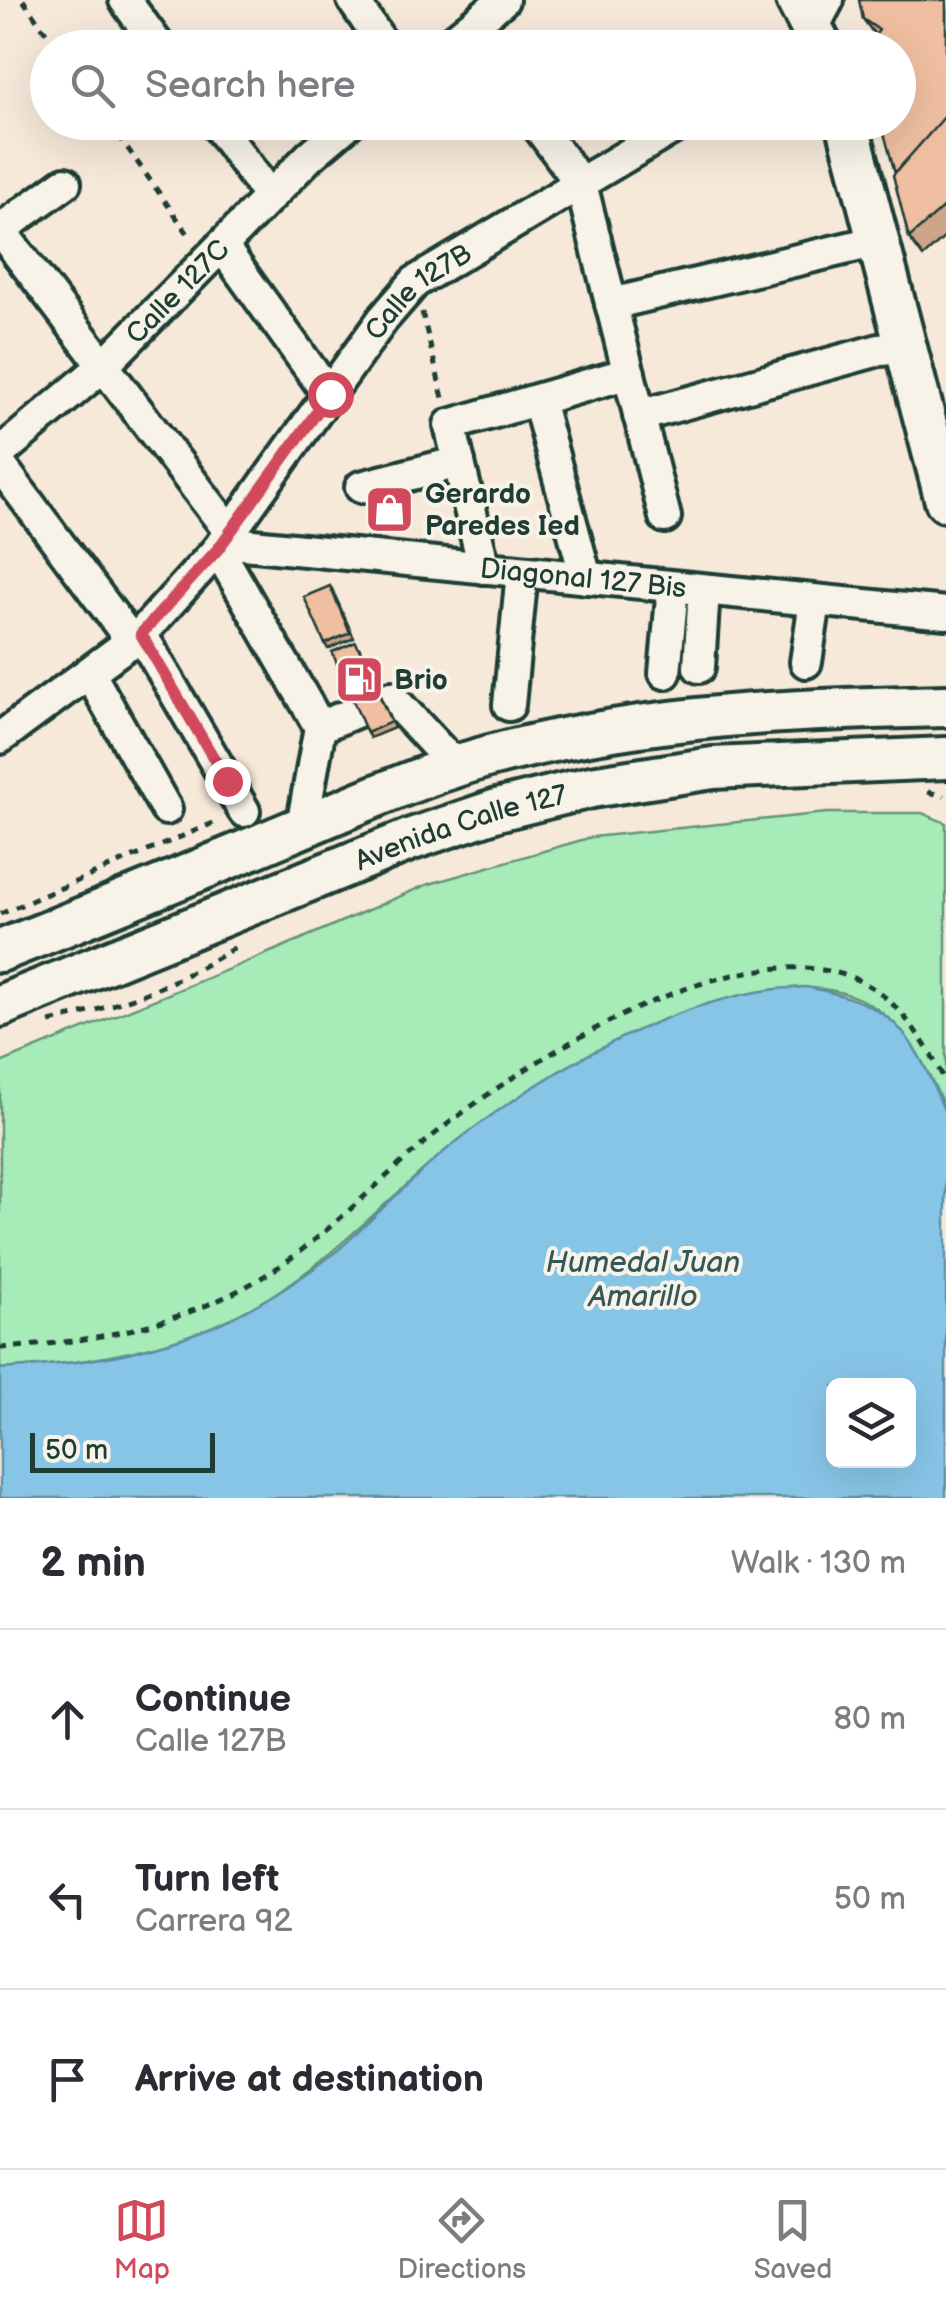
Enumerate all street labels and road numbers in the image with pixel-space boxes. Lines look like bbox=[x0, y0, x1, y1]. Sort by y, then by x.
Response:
street label: Calle 127C bbox=[119, 233, 236, 351]
street label: Calle 127B bbox=[358, 237, 478, 347]
street label: Diagonal 127 Bis bbox=[478, 552, 688, 605]
street label: Avenida Calle 127 bbox=[350, 778, 571, 878]

